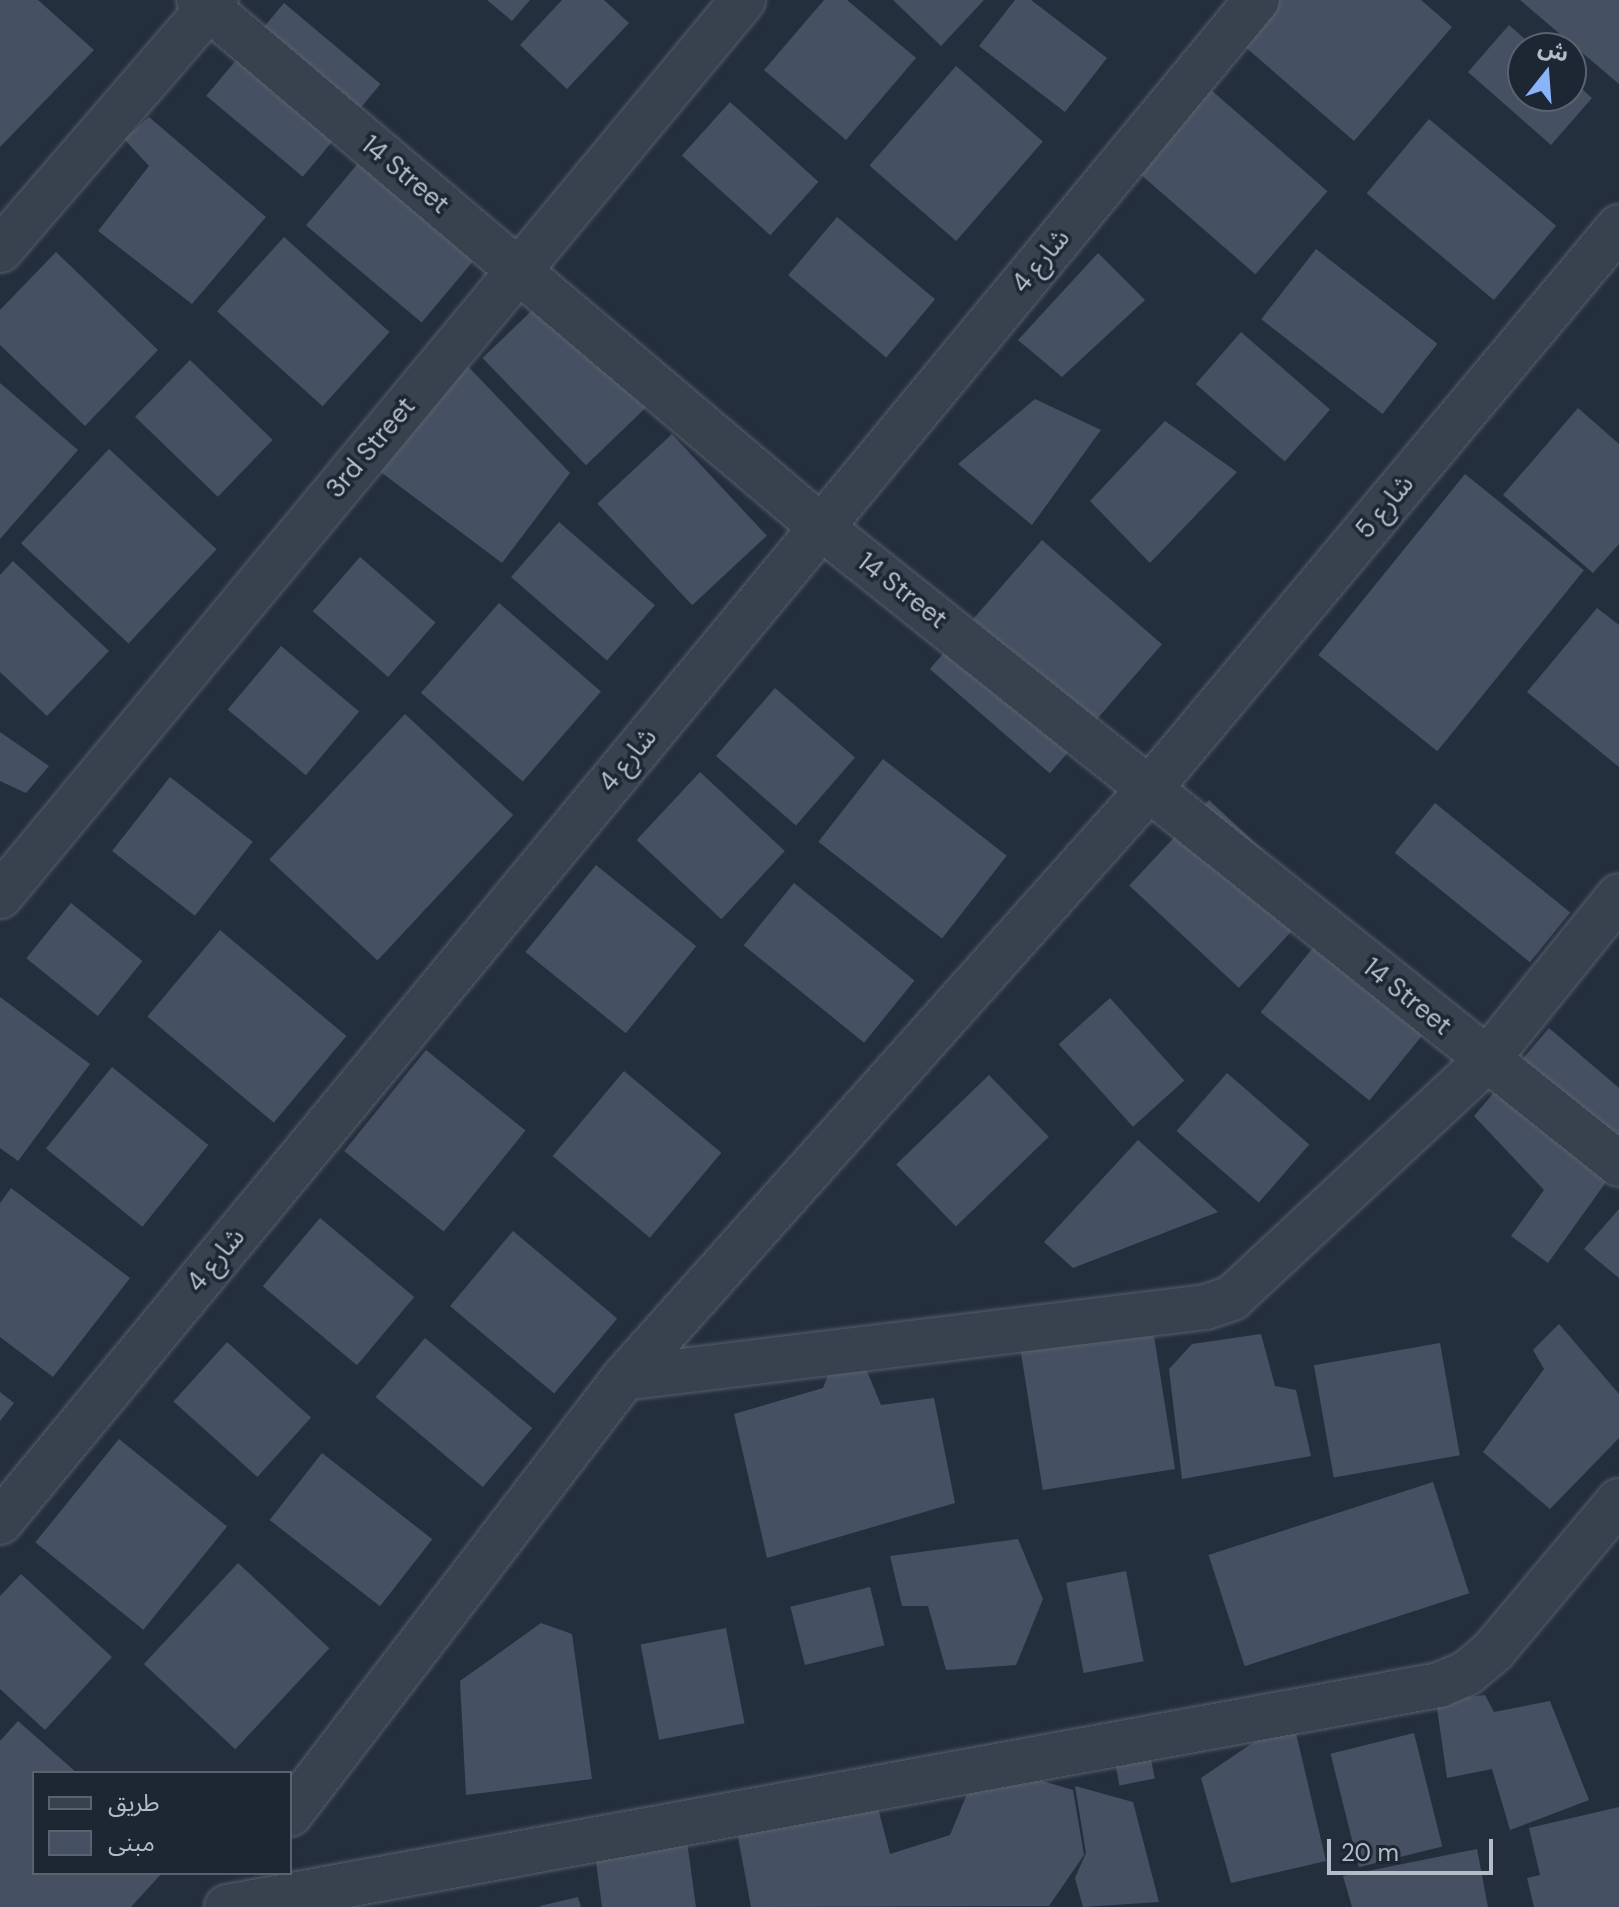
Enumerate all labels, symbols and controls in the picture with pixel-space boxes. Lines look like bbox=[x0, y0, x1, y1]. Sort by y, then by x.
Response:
north arrow bbox=[1507, 32, 1587, 112]
text: ش bbox=[1535, 32, 1572, 69]
street label: 14 Street bbox=[355, 129, 455, 221]
street label: شارع 4 bbox=[1005, 223, 1077, 299]
street label: 3rd Street bbox=[320, 391, 422, 505]
street label: شارع 5 bbox=[1349, 469, 1421, 545]
street label: 14 Street bbox=[851, 547, 953, 635]
street label: شارع 4 bbox=[592, 722, 664, 798]
street label: 14 Street bbox=[1357, 952, 1457, 1042]
street label: شارع 4 bbox=[180, 1222, 252, 1298]
legend bbox=[32, 1771, 292, 1875]
text: طريق bbox=[108, 1787, 160, 1818]
scale bar bbox=[1331, 1823, 1497, 1873]
text: مبنى bbox=[108, 1827, 155, 1858]
text: 20 m bbox=[1341, 1837, 1399, 1868]

